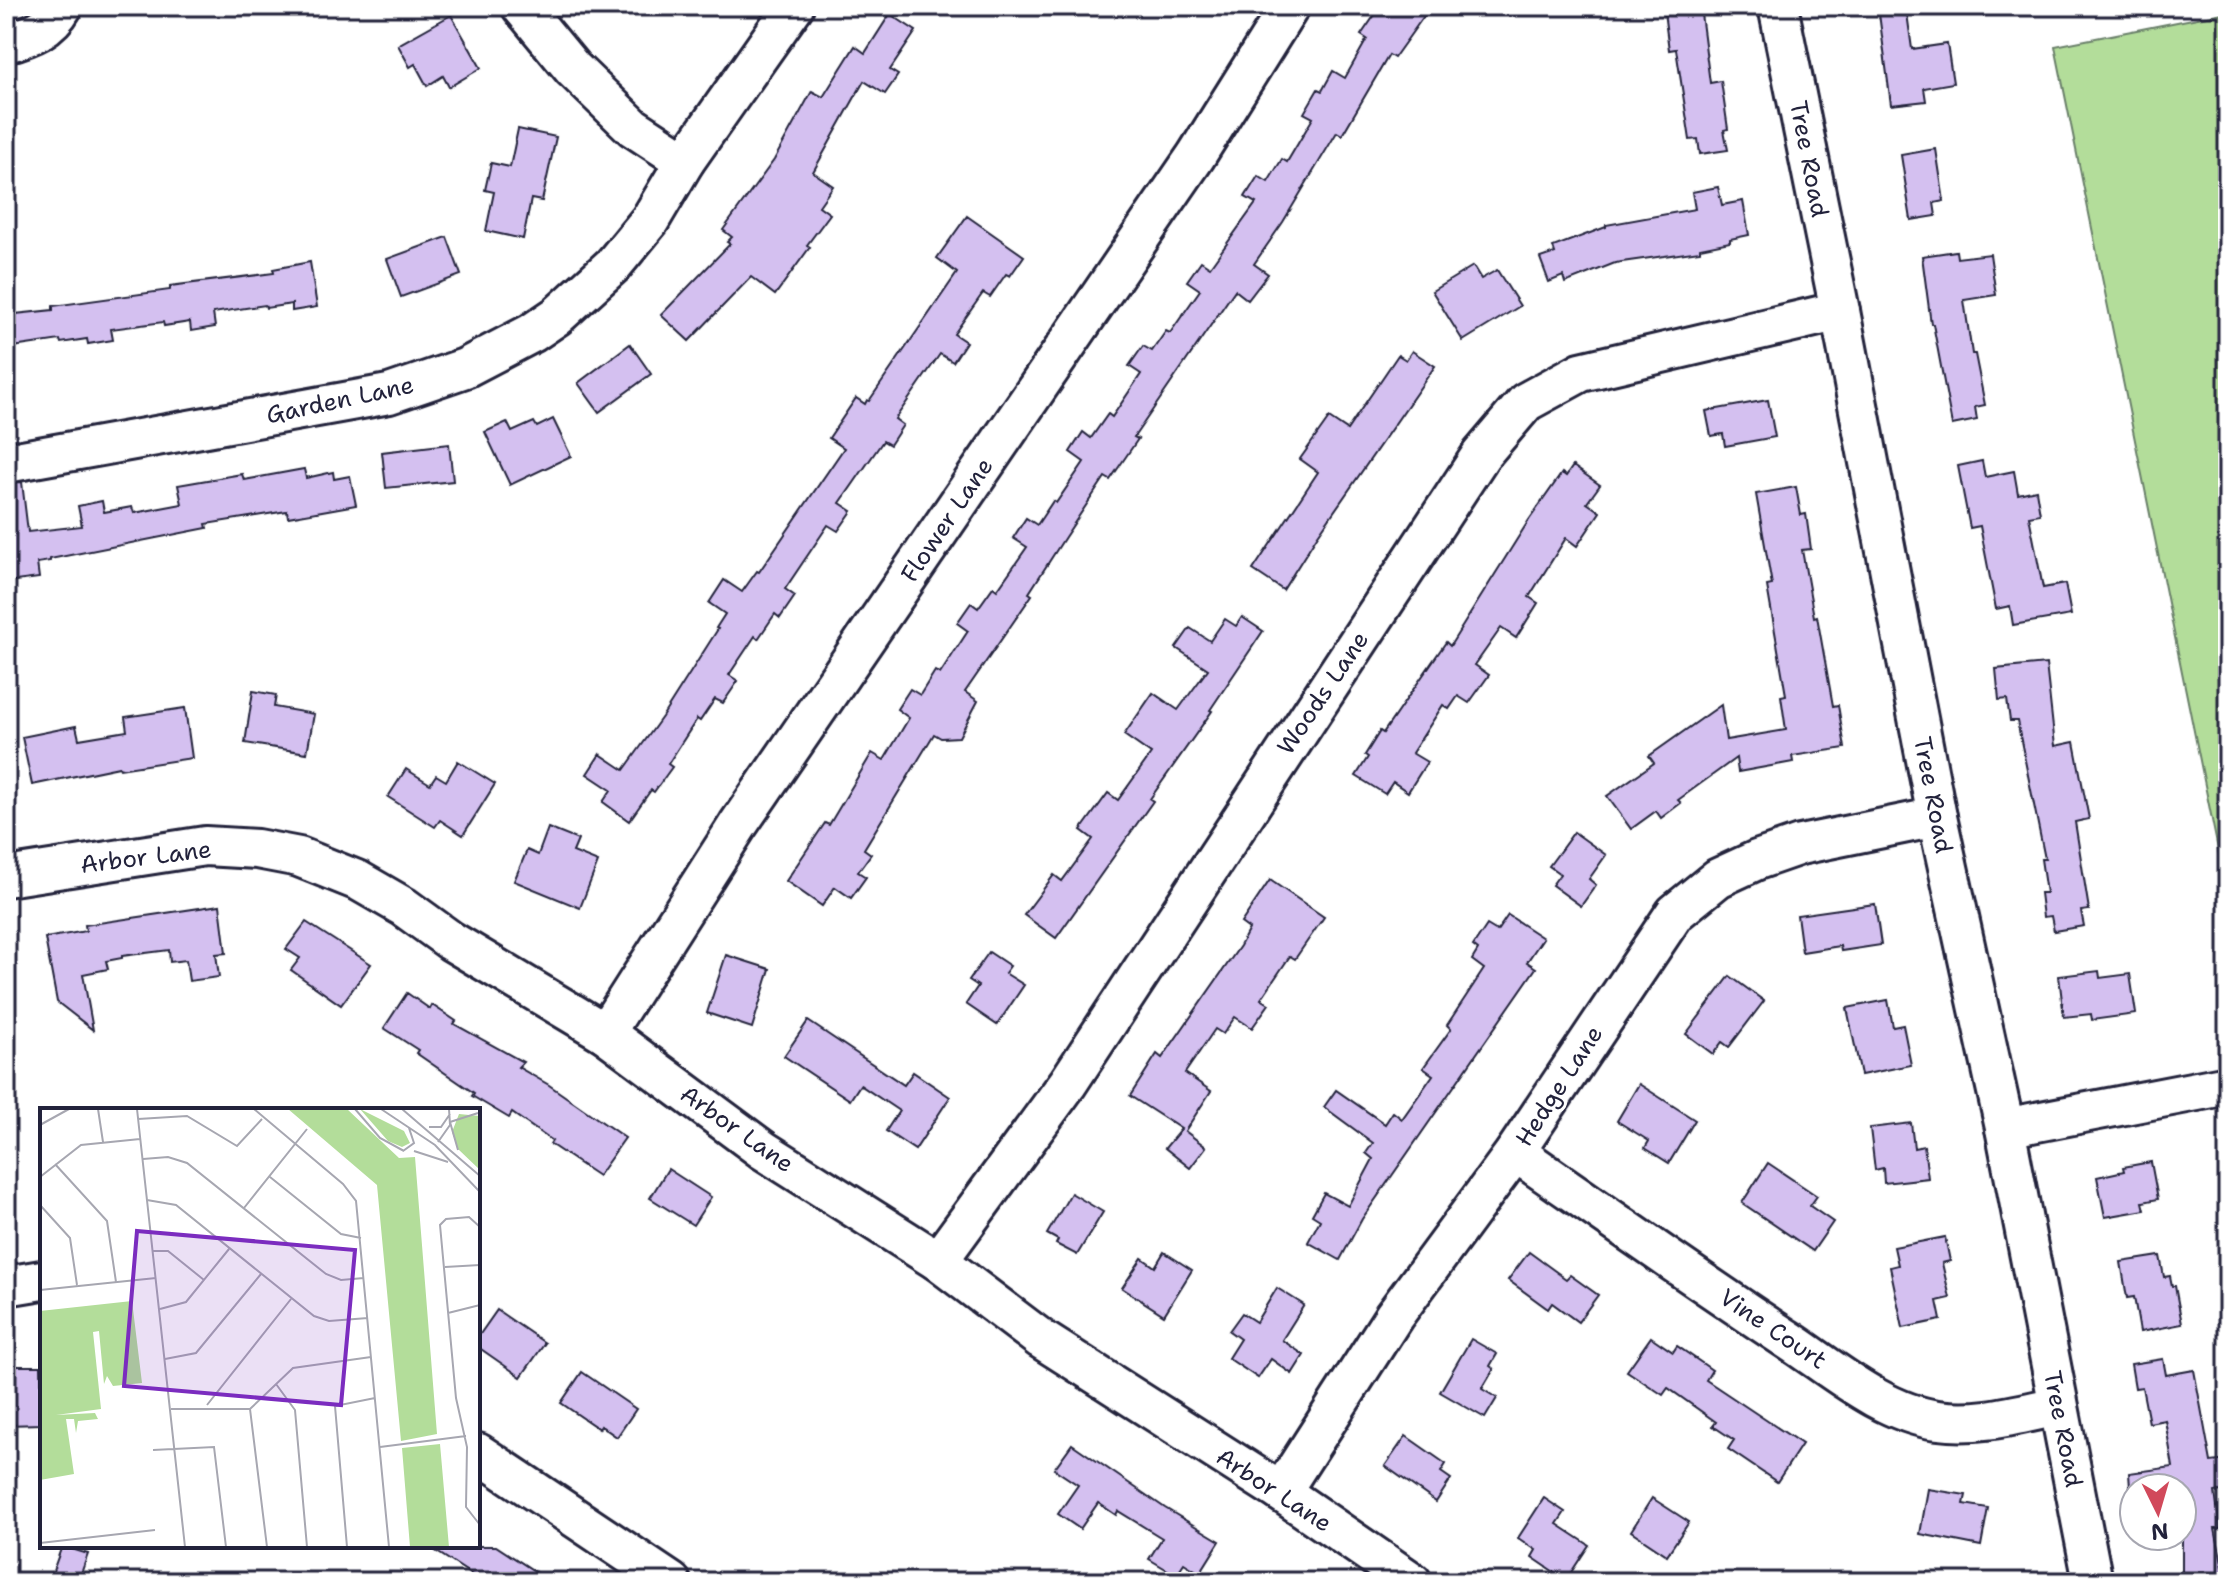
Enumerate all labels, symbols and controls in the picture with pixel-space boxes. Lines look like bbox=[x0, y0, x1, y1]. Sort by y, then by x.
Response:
street label: Tree Road bbox=[1782, 98, 1836, 220]
street label: Garden Lane bbox=[263, 369, 417, 431]
street label: Flower Lane bbox=[894, 452, 1000, 588]
street label: Woods Lane bbox=[1270, 625, 1376, 761]
street label: Tree Road bbox=[1906, 734, 1960, 856]
street label: Arbor Lane bbox=[79, 833, 213, 881]
street label: Hedge Lane bbox=[1508, 1019, 1610, 1153]
street label: Arbor Lane bbox=[674, 1078, 800, 1180]
inset map bbox=[40, 1108, 480, 1548]
street label: Vine Court bbox=[1713, 1281, 1833, 1377]
street label: Tree Road bbox=[2036, 1368, 2090, 1490]
street label: Arbor Lane bbox=[1210, 1441, 1338, 1539]
north arrow bbox=[2118, 1472, 2198, 1552]
text: N bbox=[2150, 1516, 2170, 1547]

